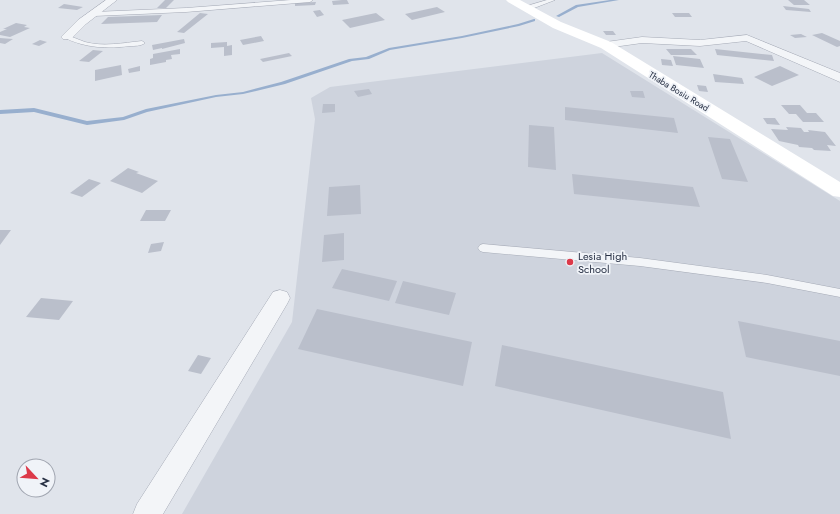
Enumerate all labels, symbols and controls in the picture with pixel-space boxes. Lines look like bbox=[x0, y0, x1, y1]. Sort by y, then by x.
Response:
street label: Thaba Bosiu Road bbox=[646, 68, 712, 114]
place label: Lesia High School bbox=[578, 248, 627, 277]
marker: Lesia High School bbox=[565, 257, 575, 267]
north arrow bbox=[16, 458, 56, 498]
text: N bbox=[36, 475, 54, 490]

